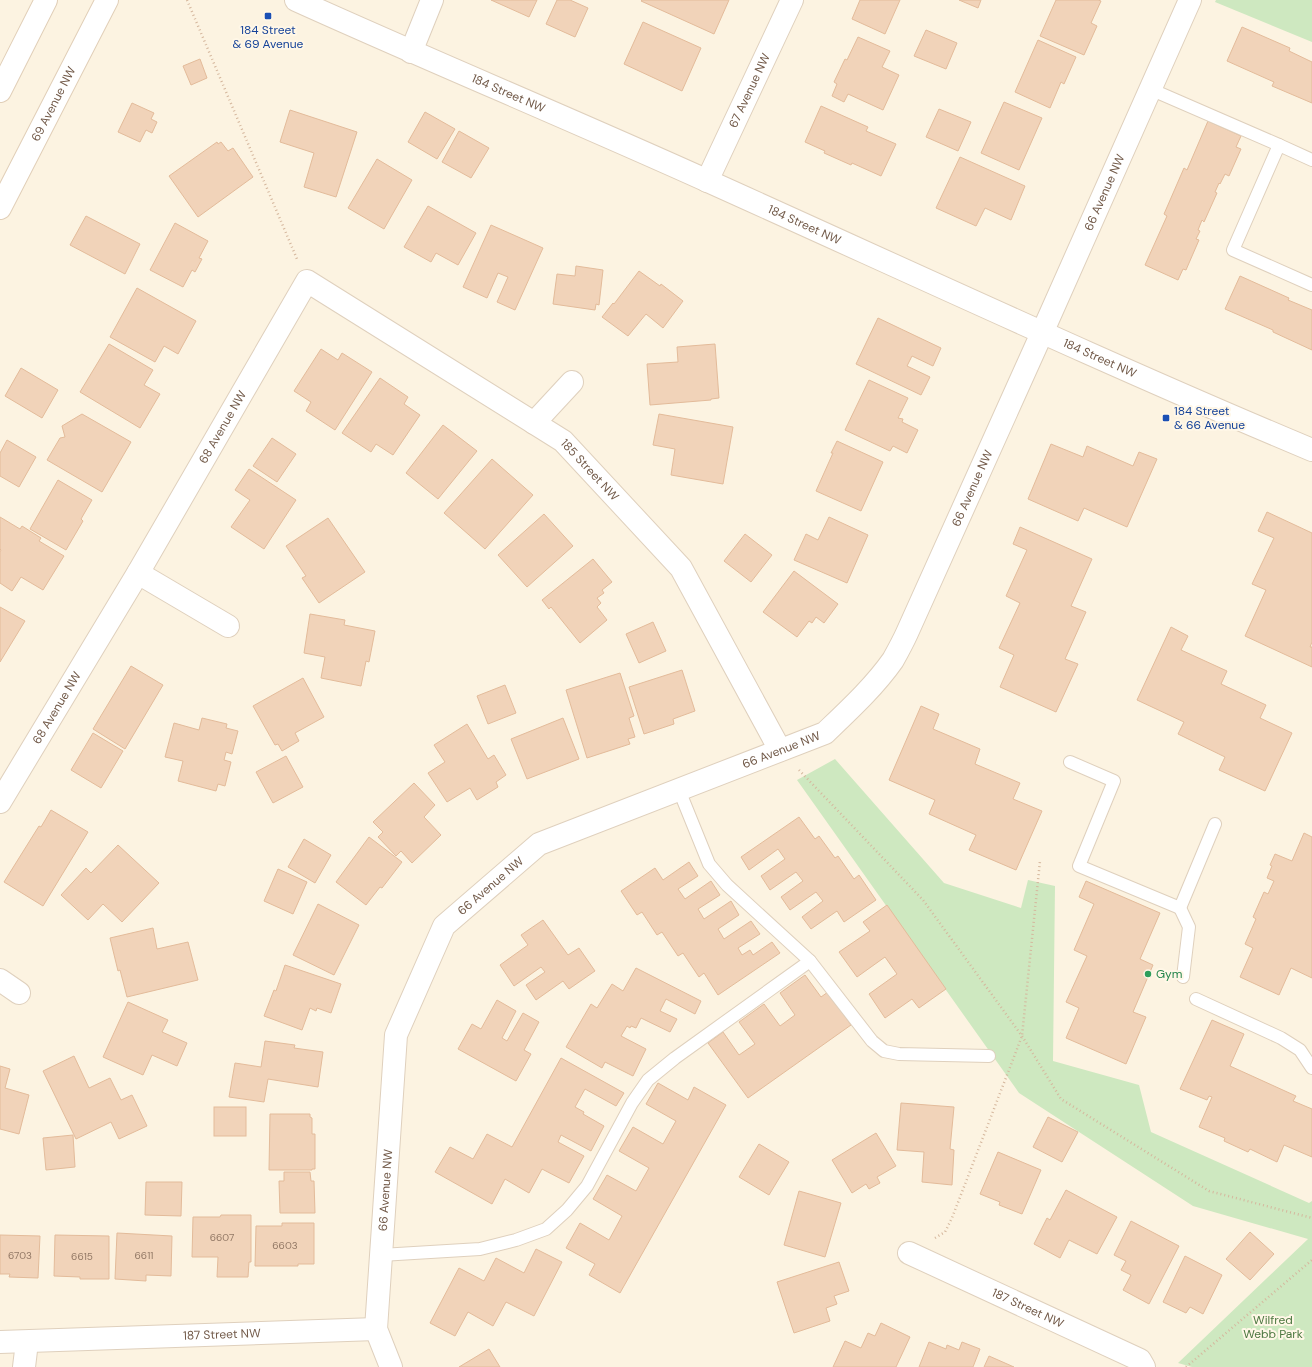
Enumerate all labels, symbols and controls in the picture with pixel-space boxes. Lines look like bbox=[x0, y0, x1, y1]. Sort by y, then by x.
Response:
marker: 184 Street & 69 Avenue bbox=[263, 11, 273, 21]
place label: 184 Street & 69 Avenue bbox=[233, 22, 304, 52]
street label: 67 Avenue NW bbox=[725, 50, 774, 130]
street label: 69 Avenue NW bbox=[28, 64, 80, 144]
street label: 184 Street NW bbox=[469, 70, 548, 116]
street label: 66 Avenue NW bbox=[1080, 151, 1129, 233]
street label: 184 Street NW bbox=[765, 201, 844, 248]
street label: 184 Street NW bbox=[1061, 335, 1139, 382]
street label: 68 Avenue NW bbox=[195, 387, 250, 467]
place label: 184 Street & 66 Avenue bbox=[1174, 403, 1245, 433]
marker: 184 Street & 66 Avenue bbox=[1161, 413, 1171, 423]
street label: 185 Street NW bbox=[557, 436, 623, 504]
street label: 66 Avenue NW bbox=[948, 447, 996, 529]
street label: 68 Avenue NW bbox=[29, 668, 85, 747]
street label: 66 Avenue NW bbox=[740, 728, 823, 772]
street label: 66 Avenue NW bbox=[454, 853, 527, 919]
place label: Gym bbox=[1156, 966, 1182, 982]
marker: Gym bbox=[1143, 969, 1153, 979]
street label: 66 Avenue NW bbox=[375, 1148, 396, 1232]
house number: 6607 bbox=[210, 1231, 234, 1244]
house number: 6603 bbox=[272, 1239, 298, 1252]
house number: 6703 bbox=[8, 1249, 32, 1262]
house number: 6611 bbox=[135, 1249, 153, 1262]
house number: 6615 bbox=[71, 1250, 93, 1263]
street label: 187 Street NW bbox=[989, 1285, 1067, 1332]
park label: Wilfred Webb Park bbox=[1243, 1312, 1303, 1342]
street label: 187 Street NW bbox=[183, 1325, 261, 1344]

